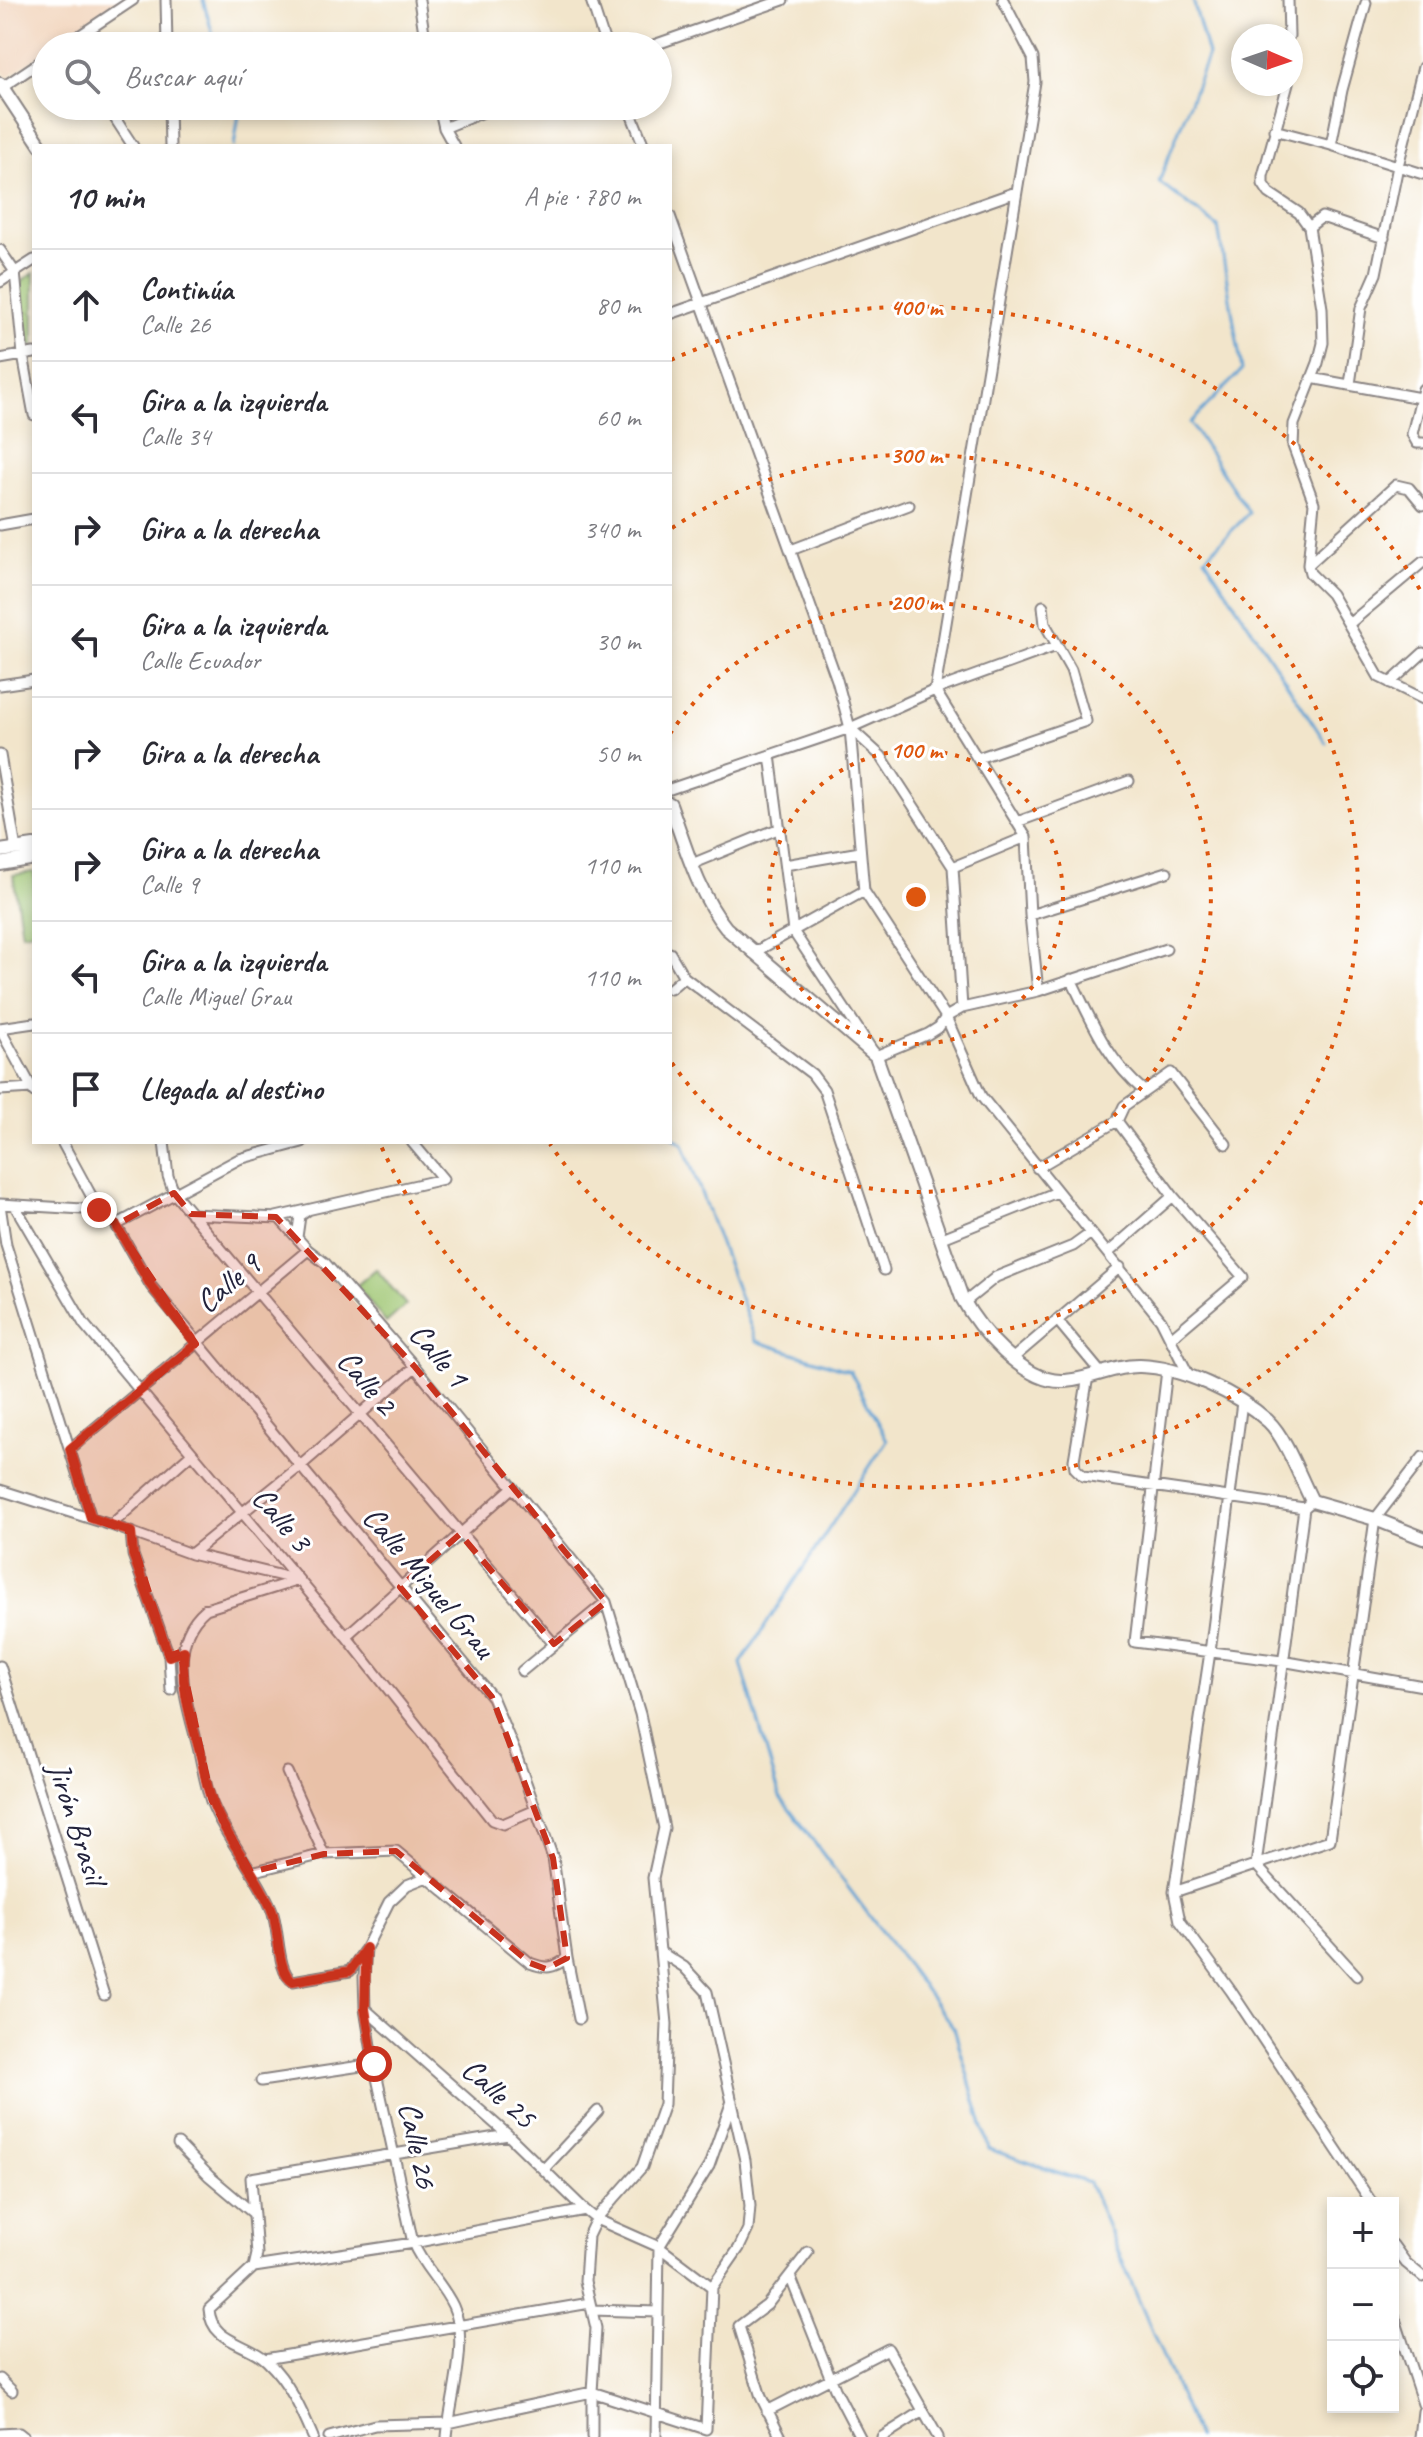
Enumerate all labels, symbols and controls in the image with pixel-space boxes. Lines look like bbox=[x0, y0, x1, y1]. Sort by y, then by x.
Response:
north arrow bbox=[1231, 24, 1303, 96]
search box bbox=[32, 32, 672, 120]
icon: search bbox=[60, 54, 104, 98]
text: Buscar aquí bbox=[124, 57, 242, 95]
text: 10 min bbox=[64, 175, 144, 218]
text: A pie · 780 m bbox=[524, 180, 640, 213]
text: Continúa bbox=[140, 270, 233, 308]
icon: ahead bbox=[64, 283, 108, 327]
text: 80 m bbox=[596, 289, 640, 322]
text: 400 m bbox=[890, 292, 944, 322]
text: Calle 26 bbox=[140, 308, 211, 341]
text: Gira a la izquierda bbox=[140, 382, 326, 420]
icon: left bbox=[64, 395, 108, 439]
text: 60 m bbox=[596, 401, 640, 434]
text: Calle 34 bbox=[140, 420, 211, 453]
text: 300 m bbox=[890, 440, 944, 470]
icon: right bbox=[64, 507, 108, 551]
text: Gira a la derecha bbox=[140, 510, 318, 548]
text: 340 m bbox=[584, 513, 640, 546]
text: 200 m bbox=[890, 587, 944, 617]
text: Gira a la izquierda bbox=[140, 606, 326, 644]
icon: left bbox=[64, 619, 108, 663]
text: 30 m bbox=[596, 625, 640, 658]
text: Calle Ecuador bbox=[140, 644, 260, 677]
icon: right bbox=[64, 731, 108, 775]
text: Gira a la derecha bbox=[140, 734, 318, 772]
text: 100 m bbox=[890, 735, 944, 765]
text: 50 m bbox=[596, 737, 640, 770]
text: Gira a la derecha bbox=[140, 830, 318, 868]
icon: right bbox=[64, 843, 108, 887]
text: 110 m bbox=[584, 849, 640, 882]
text: Calle 9 bbox=[140, 868, 199, 901]
centre of rings bbox=[902, 883, 930, 911]
text: Gira a la izquierda bbox=[140, 942, 326, 980]
icon: left bbox=[64, 955, 108, 999]
text: 110 m bbox=[584, 961, 640, 994]
text: Calle Miguel Grau bbox=[140, 980, 291, 1013]
icon: arrive bbox=[64, 1067, 108, 1111]
text: Llegada al destino bbox=[140, 1070, 323, 1108]
route end bbox=[81, 1192, 117, 1228]
street label: Calle 9 bbox=[187, 1242, 271, 1322]
street label: Calle 1 bbox=[400, 1314, 479, 1397]
street label: Calle 2 bbox=[328, 1341, 408, 1425]
street label: Calle 3 bbox=[243, 1478, 323, 1562]
street label: Calle Miguel Grau bbox=[354, 1498, 506, 1668]
street label: Jirón Brasil bbox=[37, 1755, 118, 1894]
route start bbox=[356, 2046, 392, 2082]
street label: Calle 25 bbox=[453, 2049, 546, 2138]
street label: Calle 26 bbox=[389, 2098, 447, 2193]
map controls bbox=[1327, 2197, 1399, 2413]
button: + bbox=[1327, 2197, 1399, 2269]
button: − bbox=[1327, 2269, 1399, 2341]
button: locate bbox=[1327, 2341, 1399, 2413]

